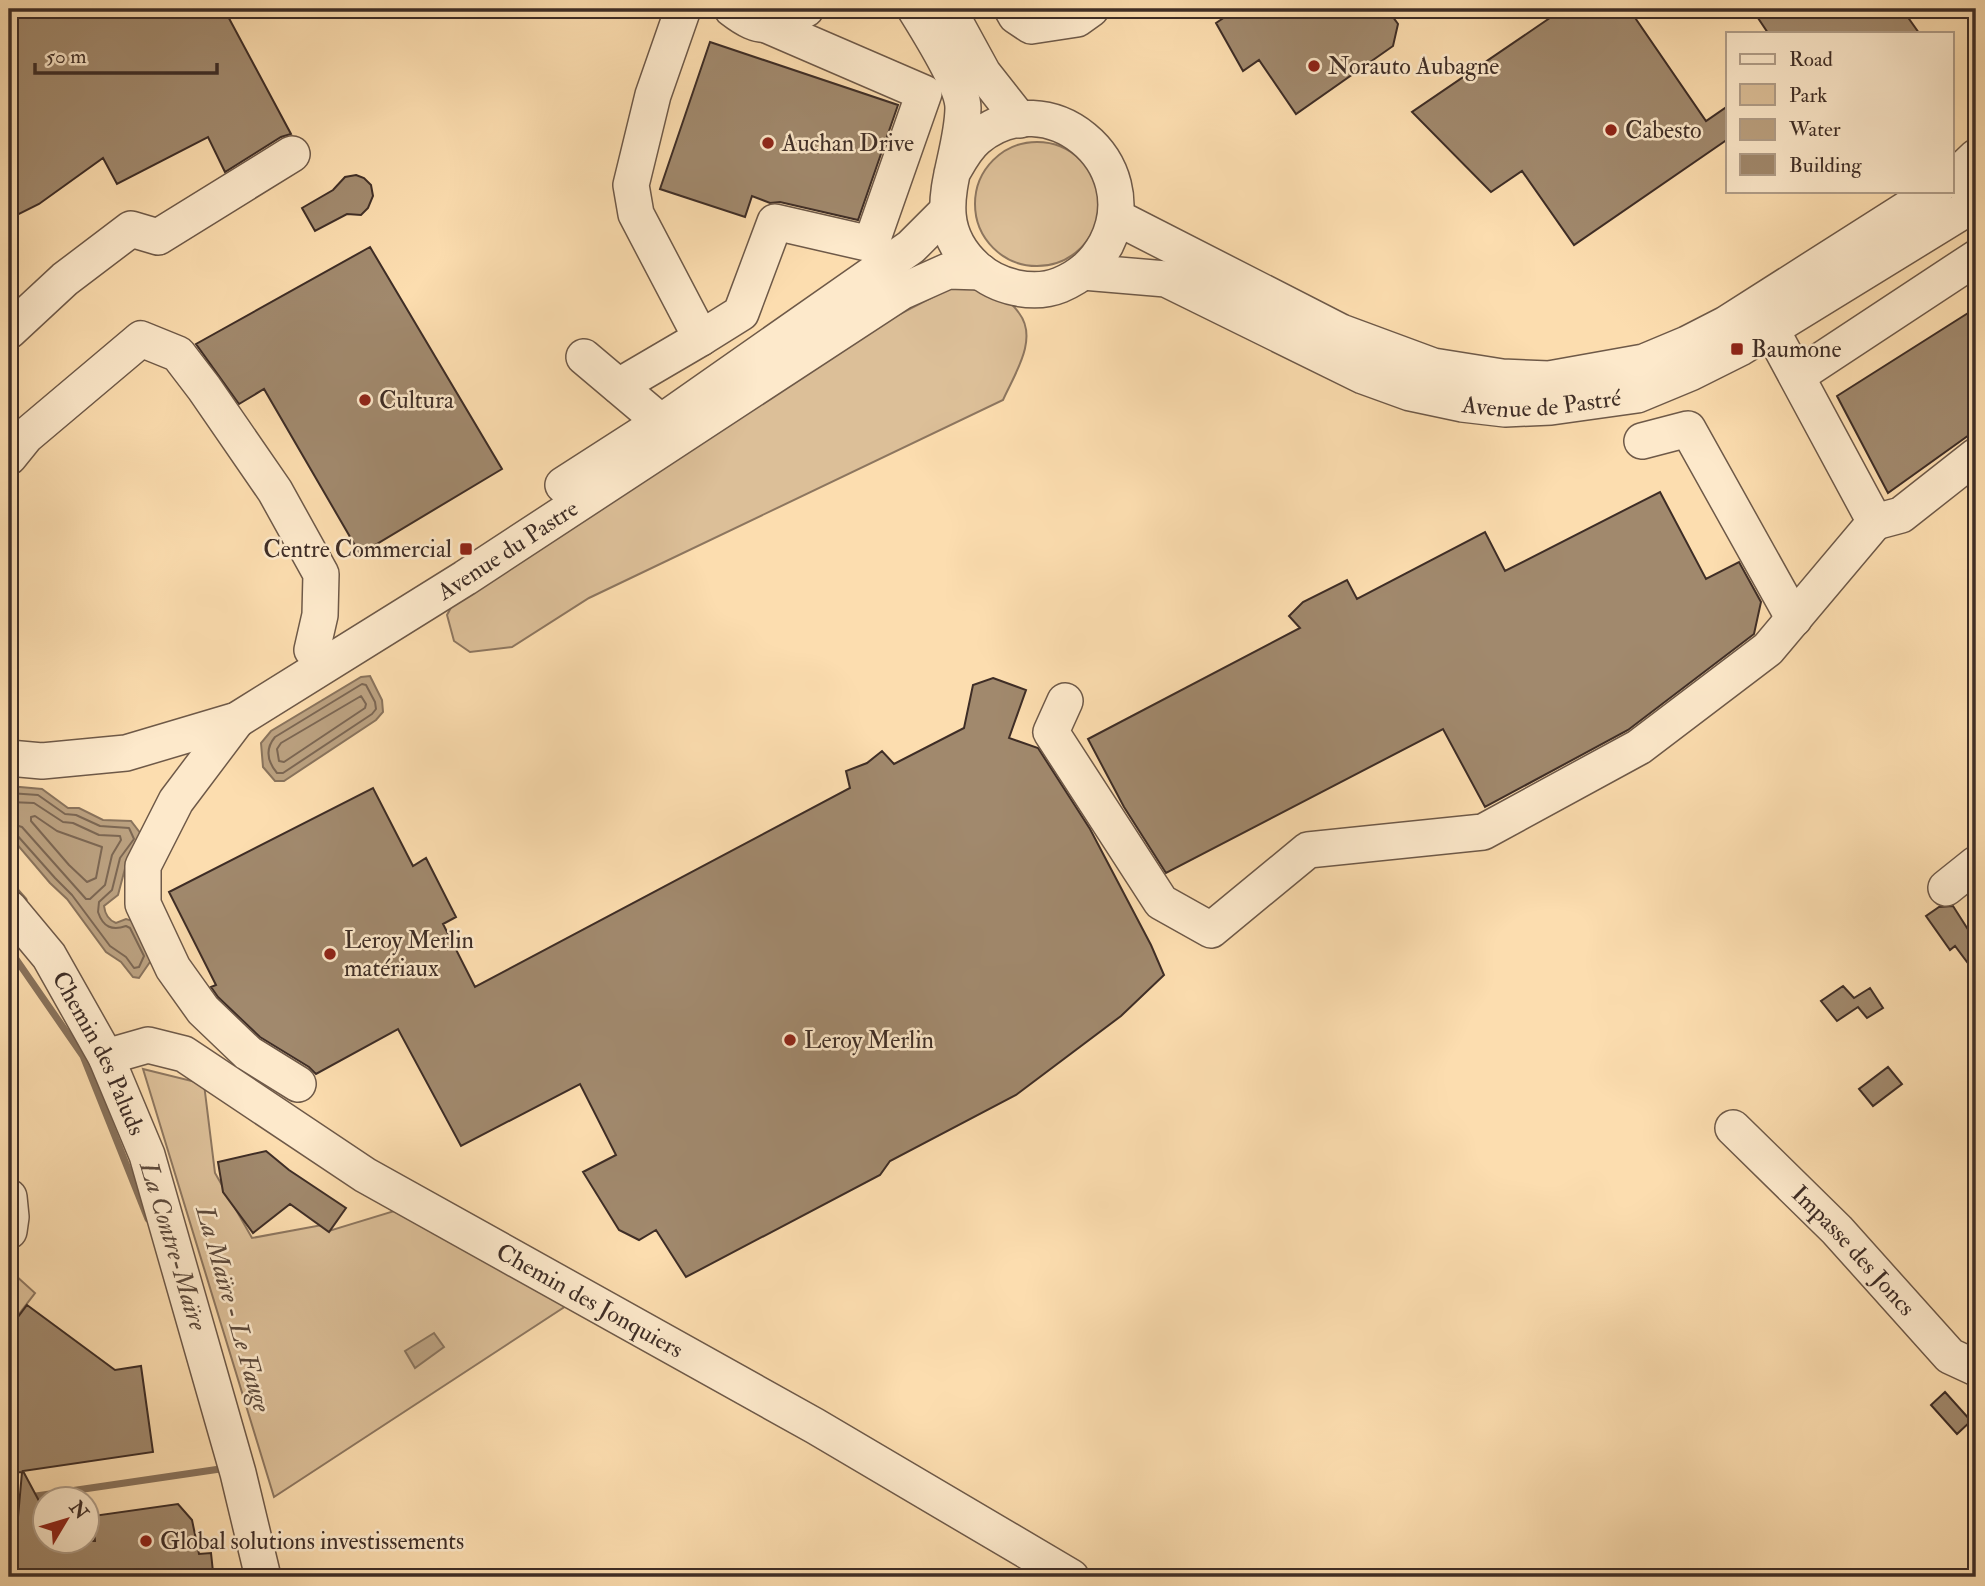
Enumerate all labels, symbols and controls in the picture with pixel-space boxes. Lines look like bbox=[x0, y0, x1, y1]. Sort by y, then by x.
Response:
scale bar bbox=[35, 32, 217, 76]
legend bbox=[1726, 32, 1954, 192]
text: 50 m bbox=[46, 43, 87, 70]
text: Road bbox=[1789, 46, 1834, 73]
place label: Norauto Aubagne bbox=[1328, 51, 1499, 82]
marker: Norauto Aubagne bbox=[1306, 58, 1322, 74]
text: Park bbox=[1789, 82, 1827, 109]
place label: Cabesto bbox=[1625, 115, 1702, 146]
text: Water bbox=[1788, 116, 1841, 143]
marker: Cabesto bbox=[1603, 122, 1619, 138]
place label: Auchan Drive bbox=[781, 128, 914, 159]
marker: Auchan Drive bbox=[760, 135, 776, 151]
text: Building bbox=[1789, 152, 1862, 179]
place label: Baumone bbox=[1751, 334, 1842, 365]
marker: Baumone bbox=[1729, 341, 1745, 357]
street label: Avenue de Pastré bbox=[1459, 382, 1624, 425]
place label: Cultura bbox=[379, 385, 455, 416]
marker: Cultura bbox=[357, 392, 373, 408]
street label: Avenue du Pastre bbox=[430, 493, 584, 608]
place label: Centre Commercial bbox=[263, 534, 452, 565]
marker: Centre Commercial bbox=[458, 541, 474, 557]
place label: Leroy Merlin matériaux bbox=[344, 925, 474, 984]
marker: Leroy Merlin matériaux bbox=[322, 946, 338, 962]
street label: Chemin des Paluds bbox=[45, 966, 152, 1140]
place label: Leroy Merlin bbox=[804, 1025, 934, 1056]
marker: Leroy Merlin bbox=[782, 1032, 798, 1048]
water label: La Contre-Maïre bbox=[132, 1157, 214, 1335]
street label: Impasse des Joncs bbox=[1785, 1179, 1922, 1322]
water label: La Maïre - Le Fauge bbox=[188, 1201, 278, 1416]
street label: Chemin des Jonquiers bbox=[491, 1236, 689, 1365]
north arrow bbox=[32, 1484, 102, 1554]
text: N bbox=[63, 1495, 94, 1525]
place label: Global solutions investissements bbox=[160, 1526, 464, 1557]
marker: Global solutions investissements bbox=[138, 1533, 154, 1549]

